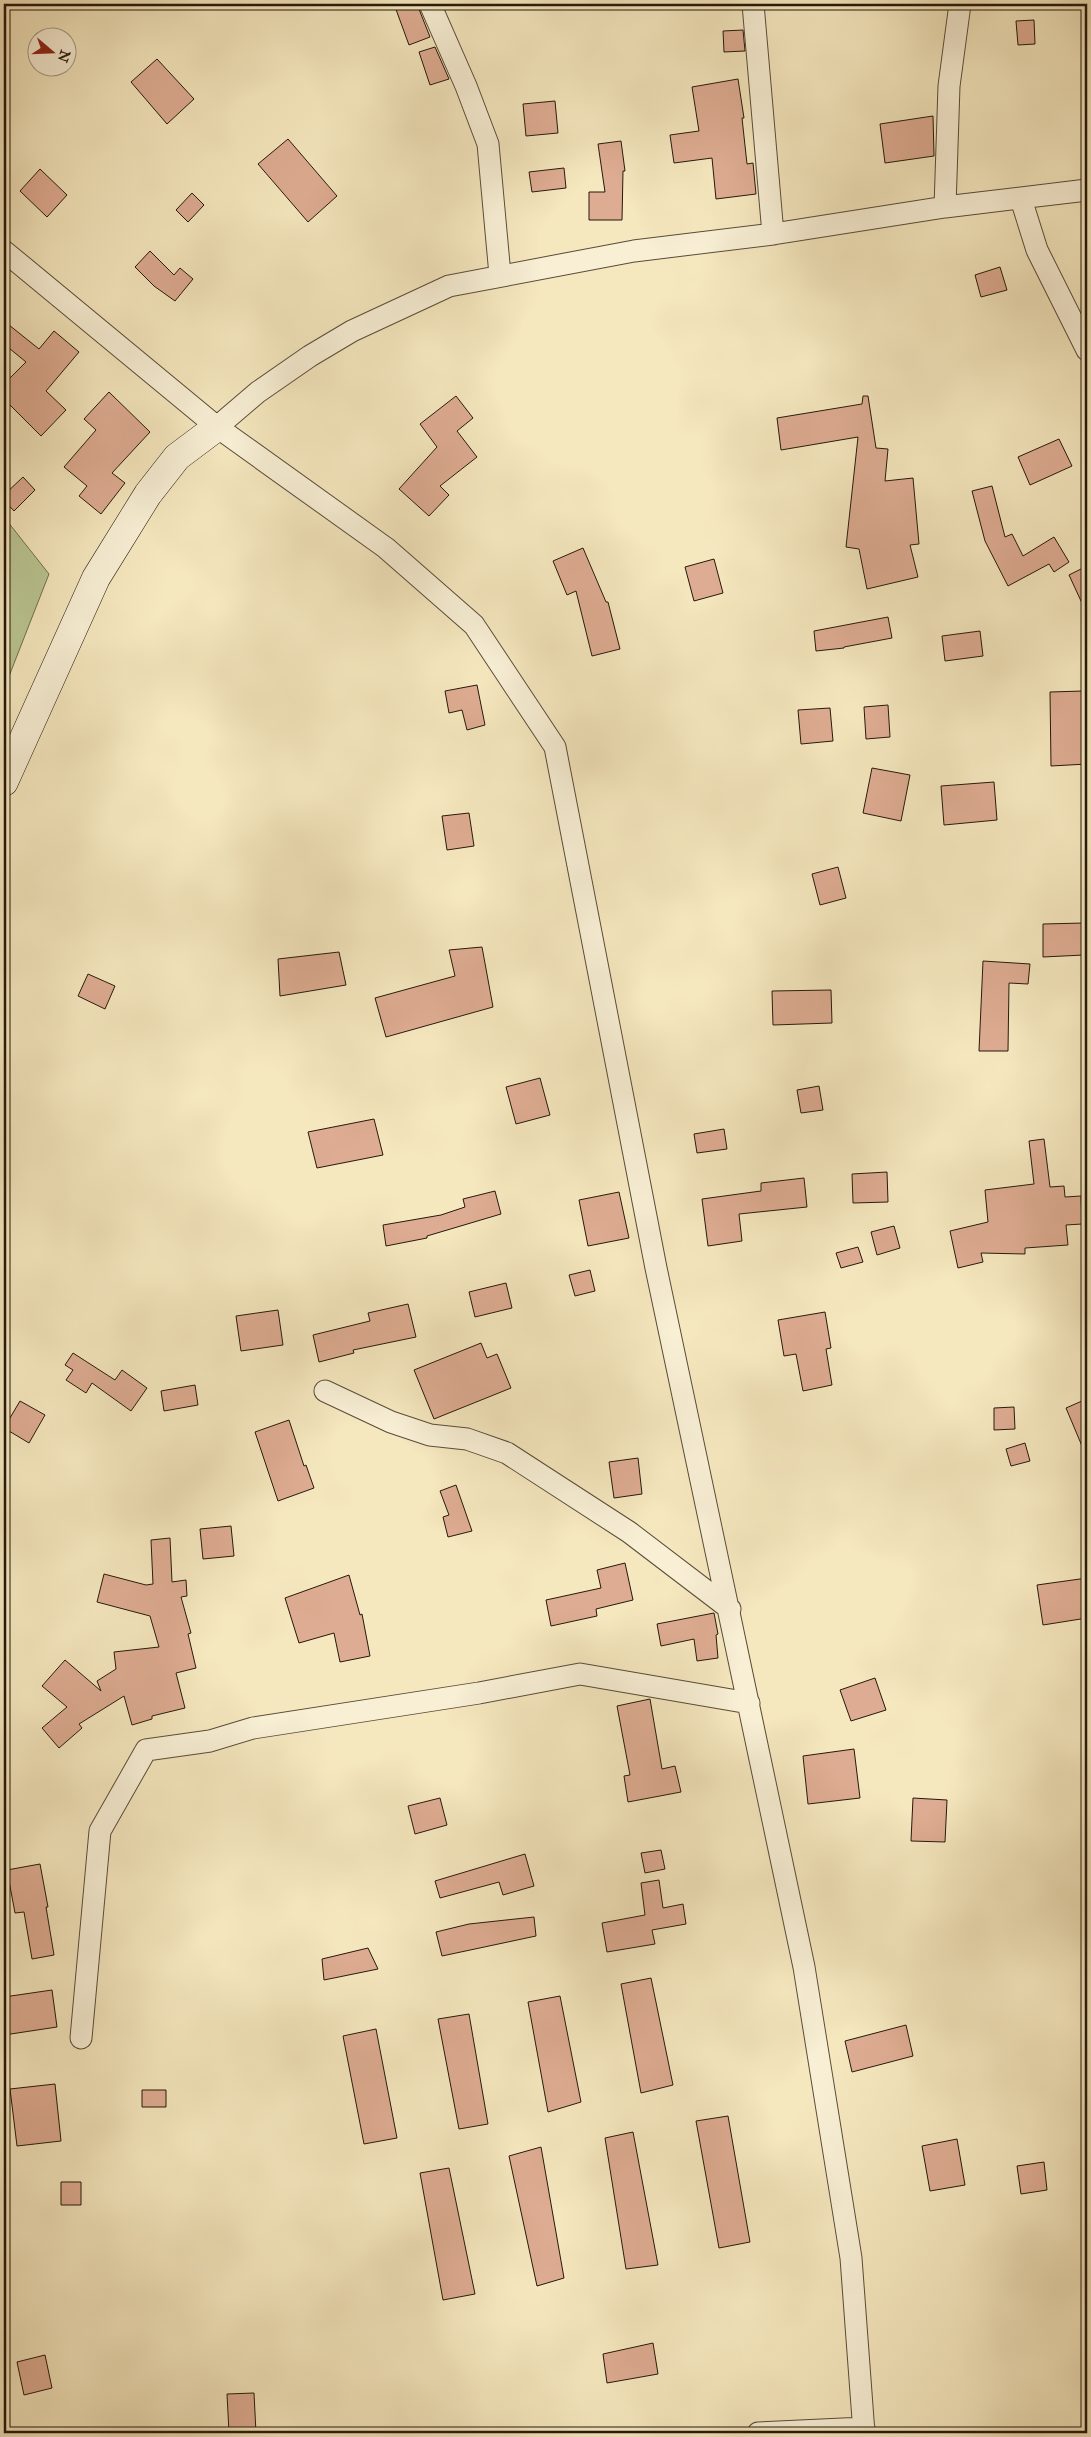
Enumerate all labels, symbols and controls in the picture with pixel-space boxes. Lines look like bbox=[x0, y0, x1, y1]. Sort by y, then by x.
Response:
north arrow bbox=[28, 28, 78, 78]
text: N bbox=[54, 48, 74, 65]

